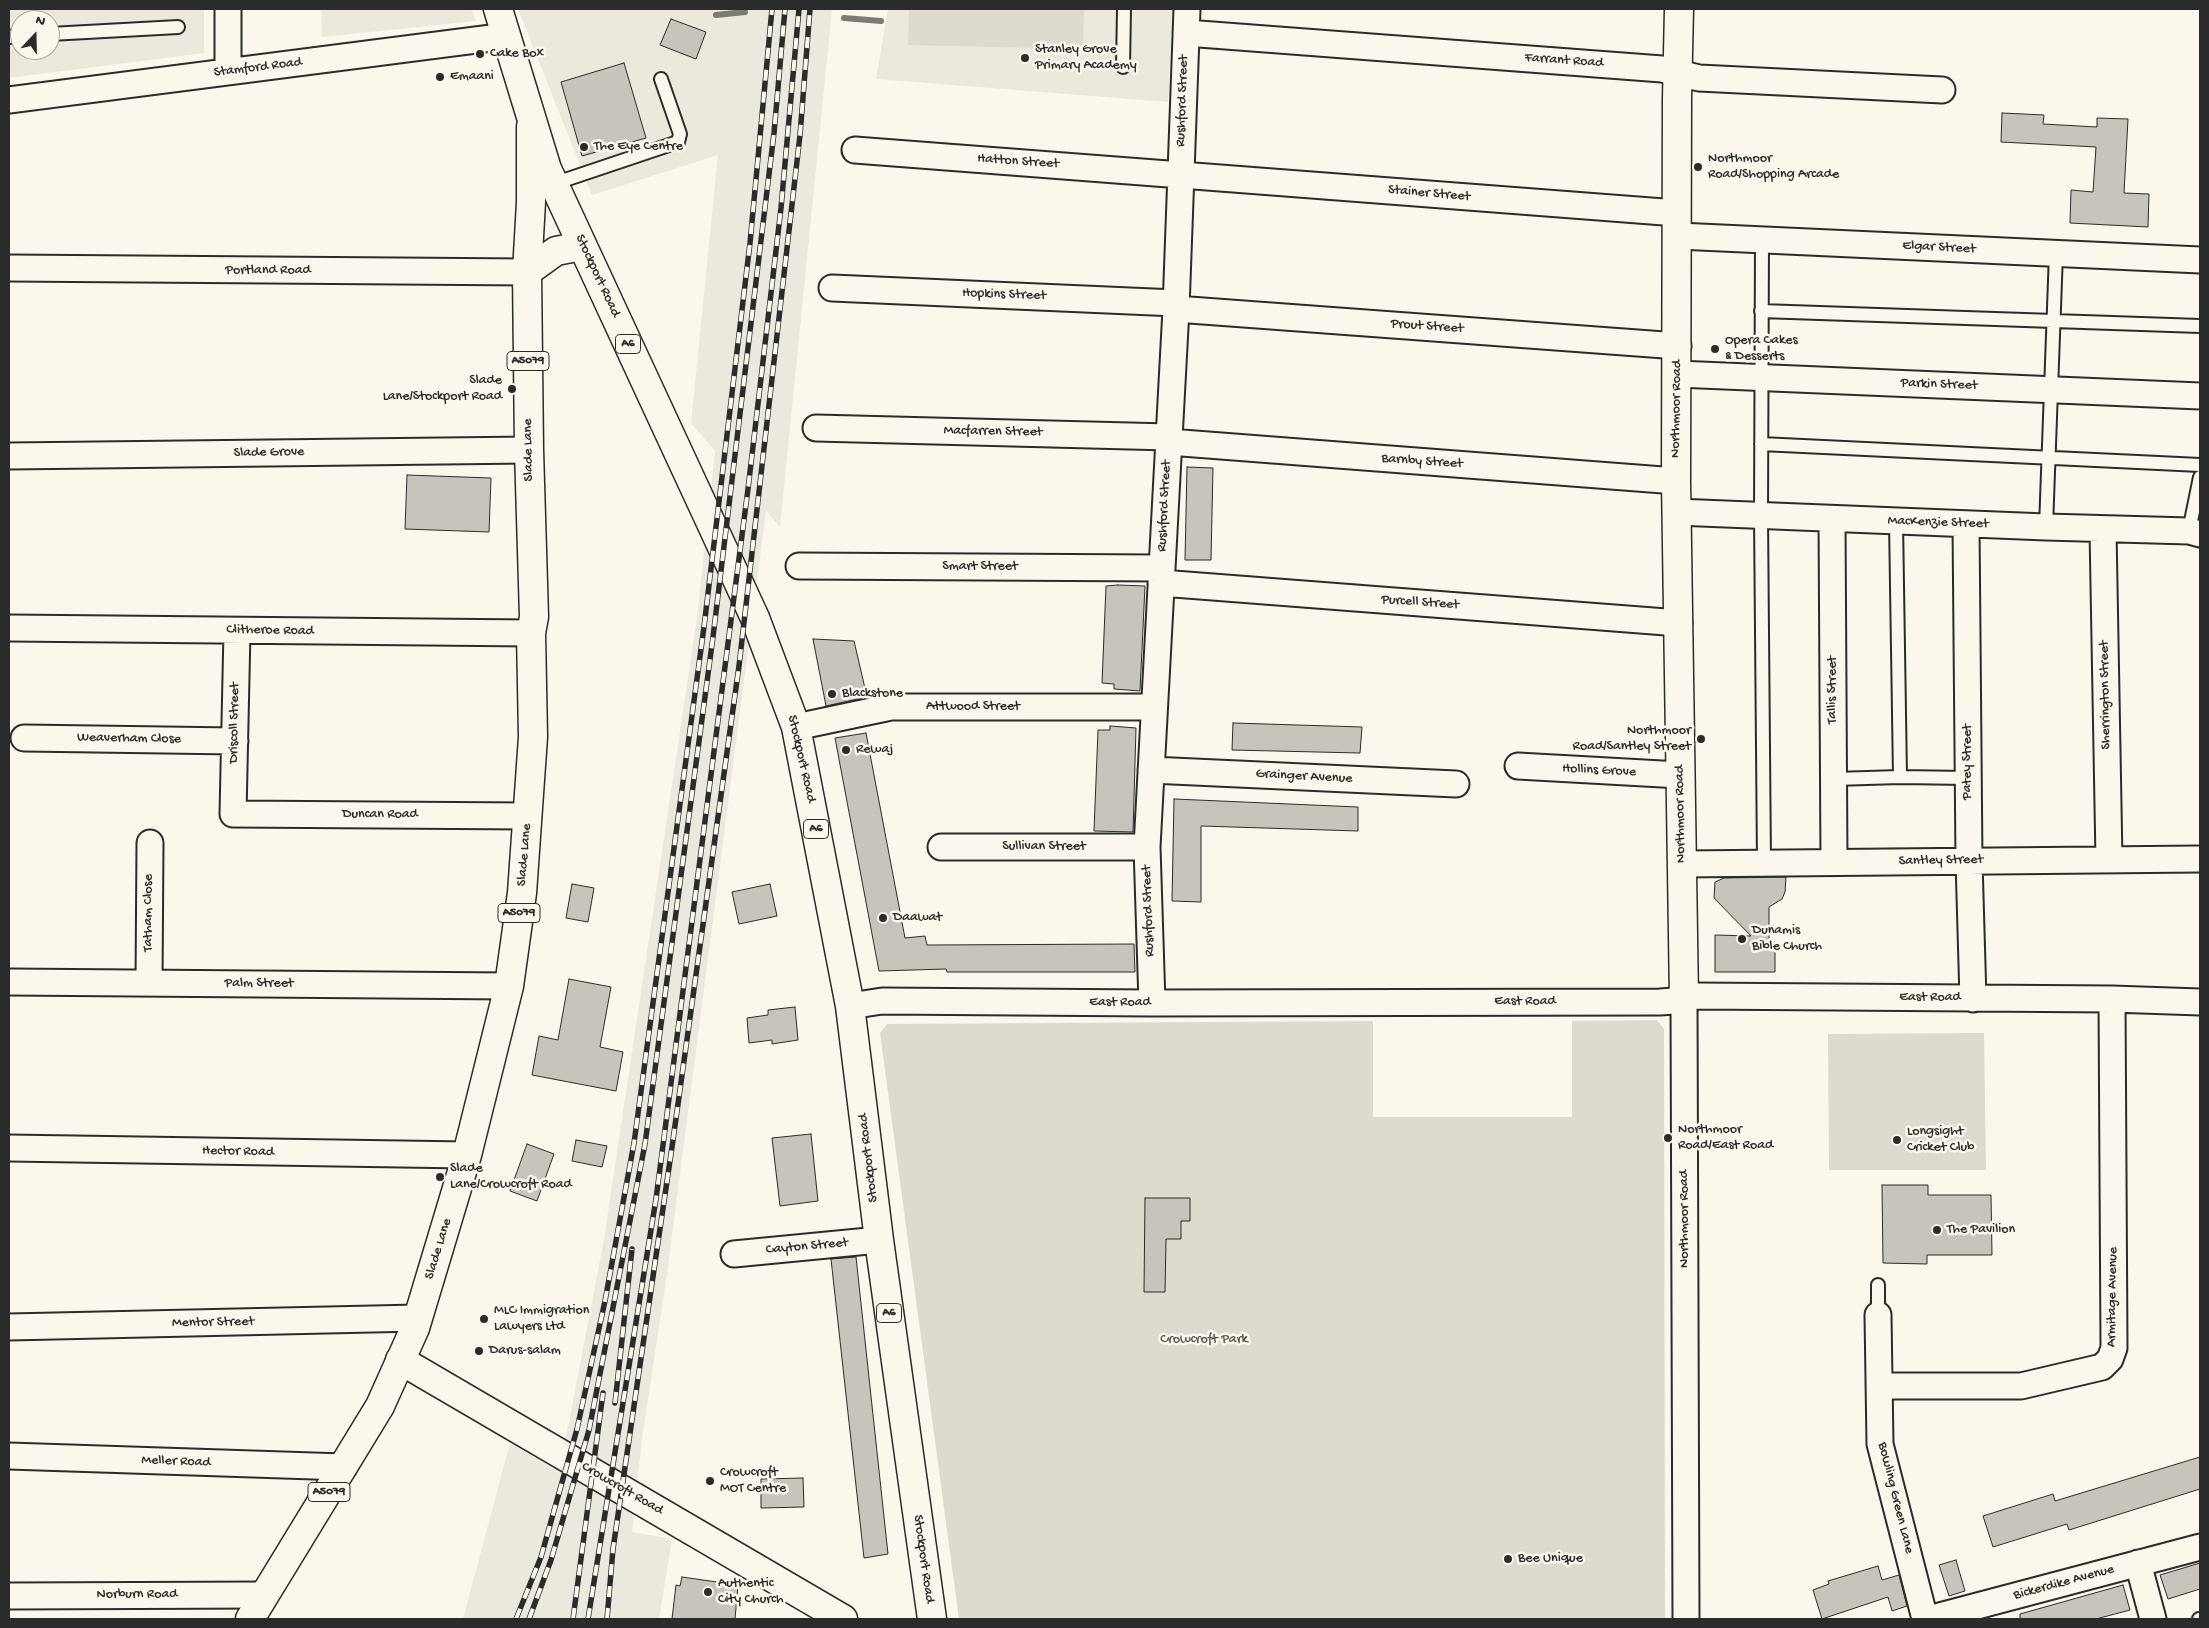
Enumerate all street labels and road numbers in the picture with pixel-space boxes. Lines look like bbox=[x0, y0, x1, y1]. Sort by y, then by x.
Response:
street label: Farrant Road bbox=[1524, 50, 1604, 72]
street label: Stamford Road bbox=[213, 54, 303, 82]
street label: Rushford Street bbox=[1173, 55, 1193, 147]
street label: Hatton Street bbox=[977, 151, 1059, 173]
street label: Stainer Street bbox=[1387, 182, 1471, 206]
street label: Stockport Road bbox=[571, 232, 623, 320]
street label: Elgar Street bbox=[1902, 238, 1976, 258]
street label: Portland Road bbox=[225, 263, 311, 279]
street label: Hopkins Street bbox=[962, 285, 1046, 305]
street label: Prout Street bbox=[1390, 316, 1464, 338]
road number: A6 bbox=[616, 334, 640, 354]
road number: A5079 bbox=[507, 352, 549, 371]
street label: Northmoor Road bbox=[1668, 360, 1686, 458]
street label: Parkin Street bbox=[1900, 375, 1978, 395]
street label: Slade Lane bbox=[520, 418, 538, 482]
street label: Macfarren Street bbox=[943, 423, 1043, 441]
street label: Slade Grove bbox=[234, 444, 304, 462]
street label: Barnby Street bbox=[1381, 451, 1463, 473]
street label: Rushford Street bbox=[1154, 460, 1176, 552]
street label: MacKenzie Street bbox=[1887, 513, 1989, 533]
street label: Smart Street bbox=[942, 559, 1018, 575]
street label: Purcell Street bbox=[1380, 592, 1460, 614]
street label: Clitheroe Road bbox=[226, 622, 314, 640]
street label: Sherrington Street bbox=[2097, 640, 2115, 750]
street label: Tallis Street bbox=[1825, 656, 1841, 724]
street label: Driscoll Street bbox=[226, 682, 244, 764]
street label: Attwood Street bbox=[926, 699, 1020, 715]
street label: Stockport Road bbox=[783, 714, 819, 804]
street label: Patey Street bbox=[1960, 724, 1976, 800]
street label: Weaverham Close bbox=[77, 730, 181, 748]
street label: Hollins Grove bbox=[1562, 761, 1636, 781]
street label: Northmoor Road bbox=[1672, 765, 1690, 863]
street label: Grainger Avenue bbox=[1255, 766, 1353, 788]
street label: Duncan Road bbox=[342, 807, 418, 823]
road number: A6 bbox=[804, 820, 828, 839]
street label: Slade Lane bbox=[514, 823, 536, 887]
street label: Sullivan Street bbox=[1002, 839, 1086, 855]
street label: Santley Street bbox=[1899, 852, 1983, 870]
street label: Rushford Street bbox=[1139, 865, 1159, 957]
street label: Tatham Close bbox=[141, 874, 157, 952]
road number: A5079 bbox=[498, 904, 540, 922]
street label: Palm Street bbox=[224, 976, 294, 992]
street label: East Road bbox=[1899, 990, 1961, 1006]
street label: East Road bbox=[1494, 994, 1556, 1010]
street label: East Road bbox=[1089, 995, 1151, 1011]
street label: Stockport Road bbox=[855, 1113, 883, 1203]
street label: Hector Road bbox=[202, 1143, 274, 1161]
street label: Northmoor Road bbox=[1677, 1170, 1693, 1268]
street label: Slade Lane bbox=[422, 1216, 456, 1282]
street label: Cayton Street bbox=[765, 1235, 849, 1259]
street label: Armitage Avenue bbox=[2104, 1247, 2122, 1347]
road number: A6 bbox=[876, 1304, 902, 1322]
street label: Mentor Street bbox=[172, 1314, 254, 1332]
street label: Bowling Green Lane bbox=[1873, 1441, 1917, 1555]
street label: Meller Road bbox=[141, 1452, 211, 1472]
street label: Crowcroft Road bbox=[578, 1459, 666, 1519]
road number: A5079 bbox=[308, 1482, 350, 1501]
street label: Stockport Road bbox=[908, 1514, 938, 1604]
street label: Bickerdike Avenue bbox=[2012, 1561, 2116, 1605]
street label: Norburn Road bbox=[97, 1587, 177, 1603]

